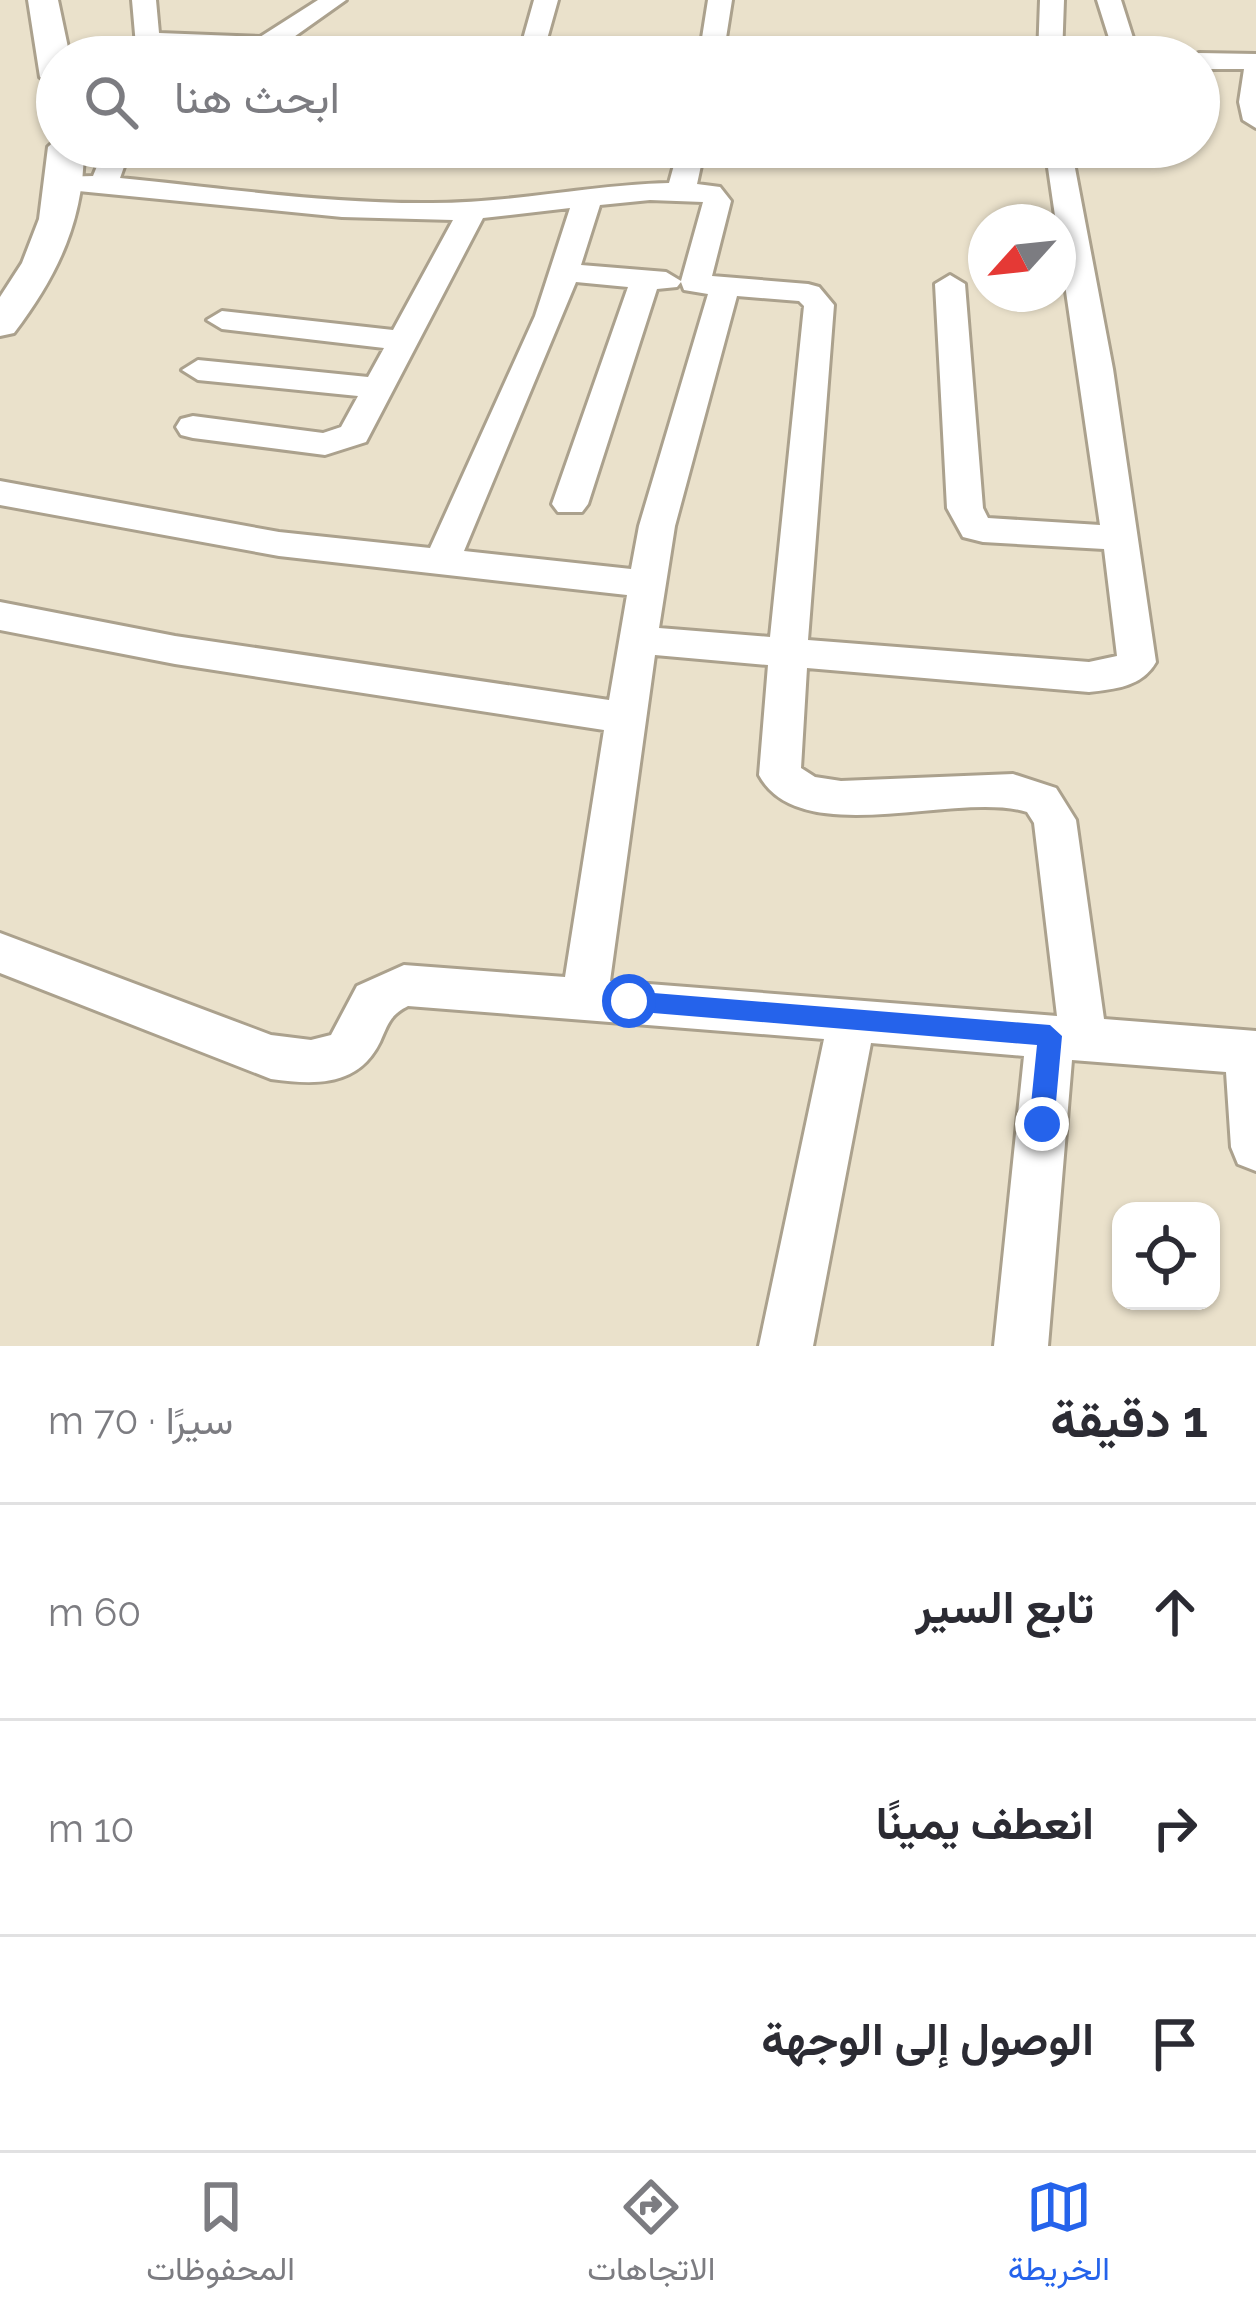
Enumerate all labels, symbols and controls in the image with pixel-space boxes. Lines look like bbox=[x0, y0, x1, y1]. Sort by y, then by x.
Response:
search box bbox=[36, 36, 1220, 168]
icon: search bbox=[78, 69, 144, 135]
text: ابحث هنا bbox=[174, 71, 340, 124]
north arrow bbox=[968, 204, 1076, 312]
route start bbox=[602, 974, 656, 1028]
route end bbox=[1015, 1097, 1069, 1151]
map controls bbox=[1112, 1202, 1220, 1310]
button: locate bbox=[1112, 1202, 1220, 1310]
text: 1 دقيقة bbox=[1050, 1389, 1208, 1449]
text: سيرًا · 70 m bbox=[48, 1397, 233, 1443]
icon: ahead bbox=[1142, 1579, 1208, 1645]
text: تابع السير bbox=[915, 1581, 1094, 1634]
text: 60 m bbox=[48, 1589, 141, 1635]
icon: right bbox=[1142, 1795, 1208, 1861]
text: انعطف يمينًا bbox=[876, 1797, 1094, 1850]
text: 10 m bbox=[48, 1805, 134, 1851]
icon: arrive bbox=[1142, 2011, 1208, 2077]
text: الوصول إلى الوجهة bbox=[761, 2013, 1094, 2066]
tab: المحفوظات bbox=[146, 2174, 295, 2298]
tab: الاتجاهات bbox=[587, 2174, 715, 2298]
tab: الخريطة bbox=[1008, 2174, 1110, 2298]

